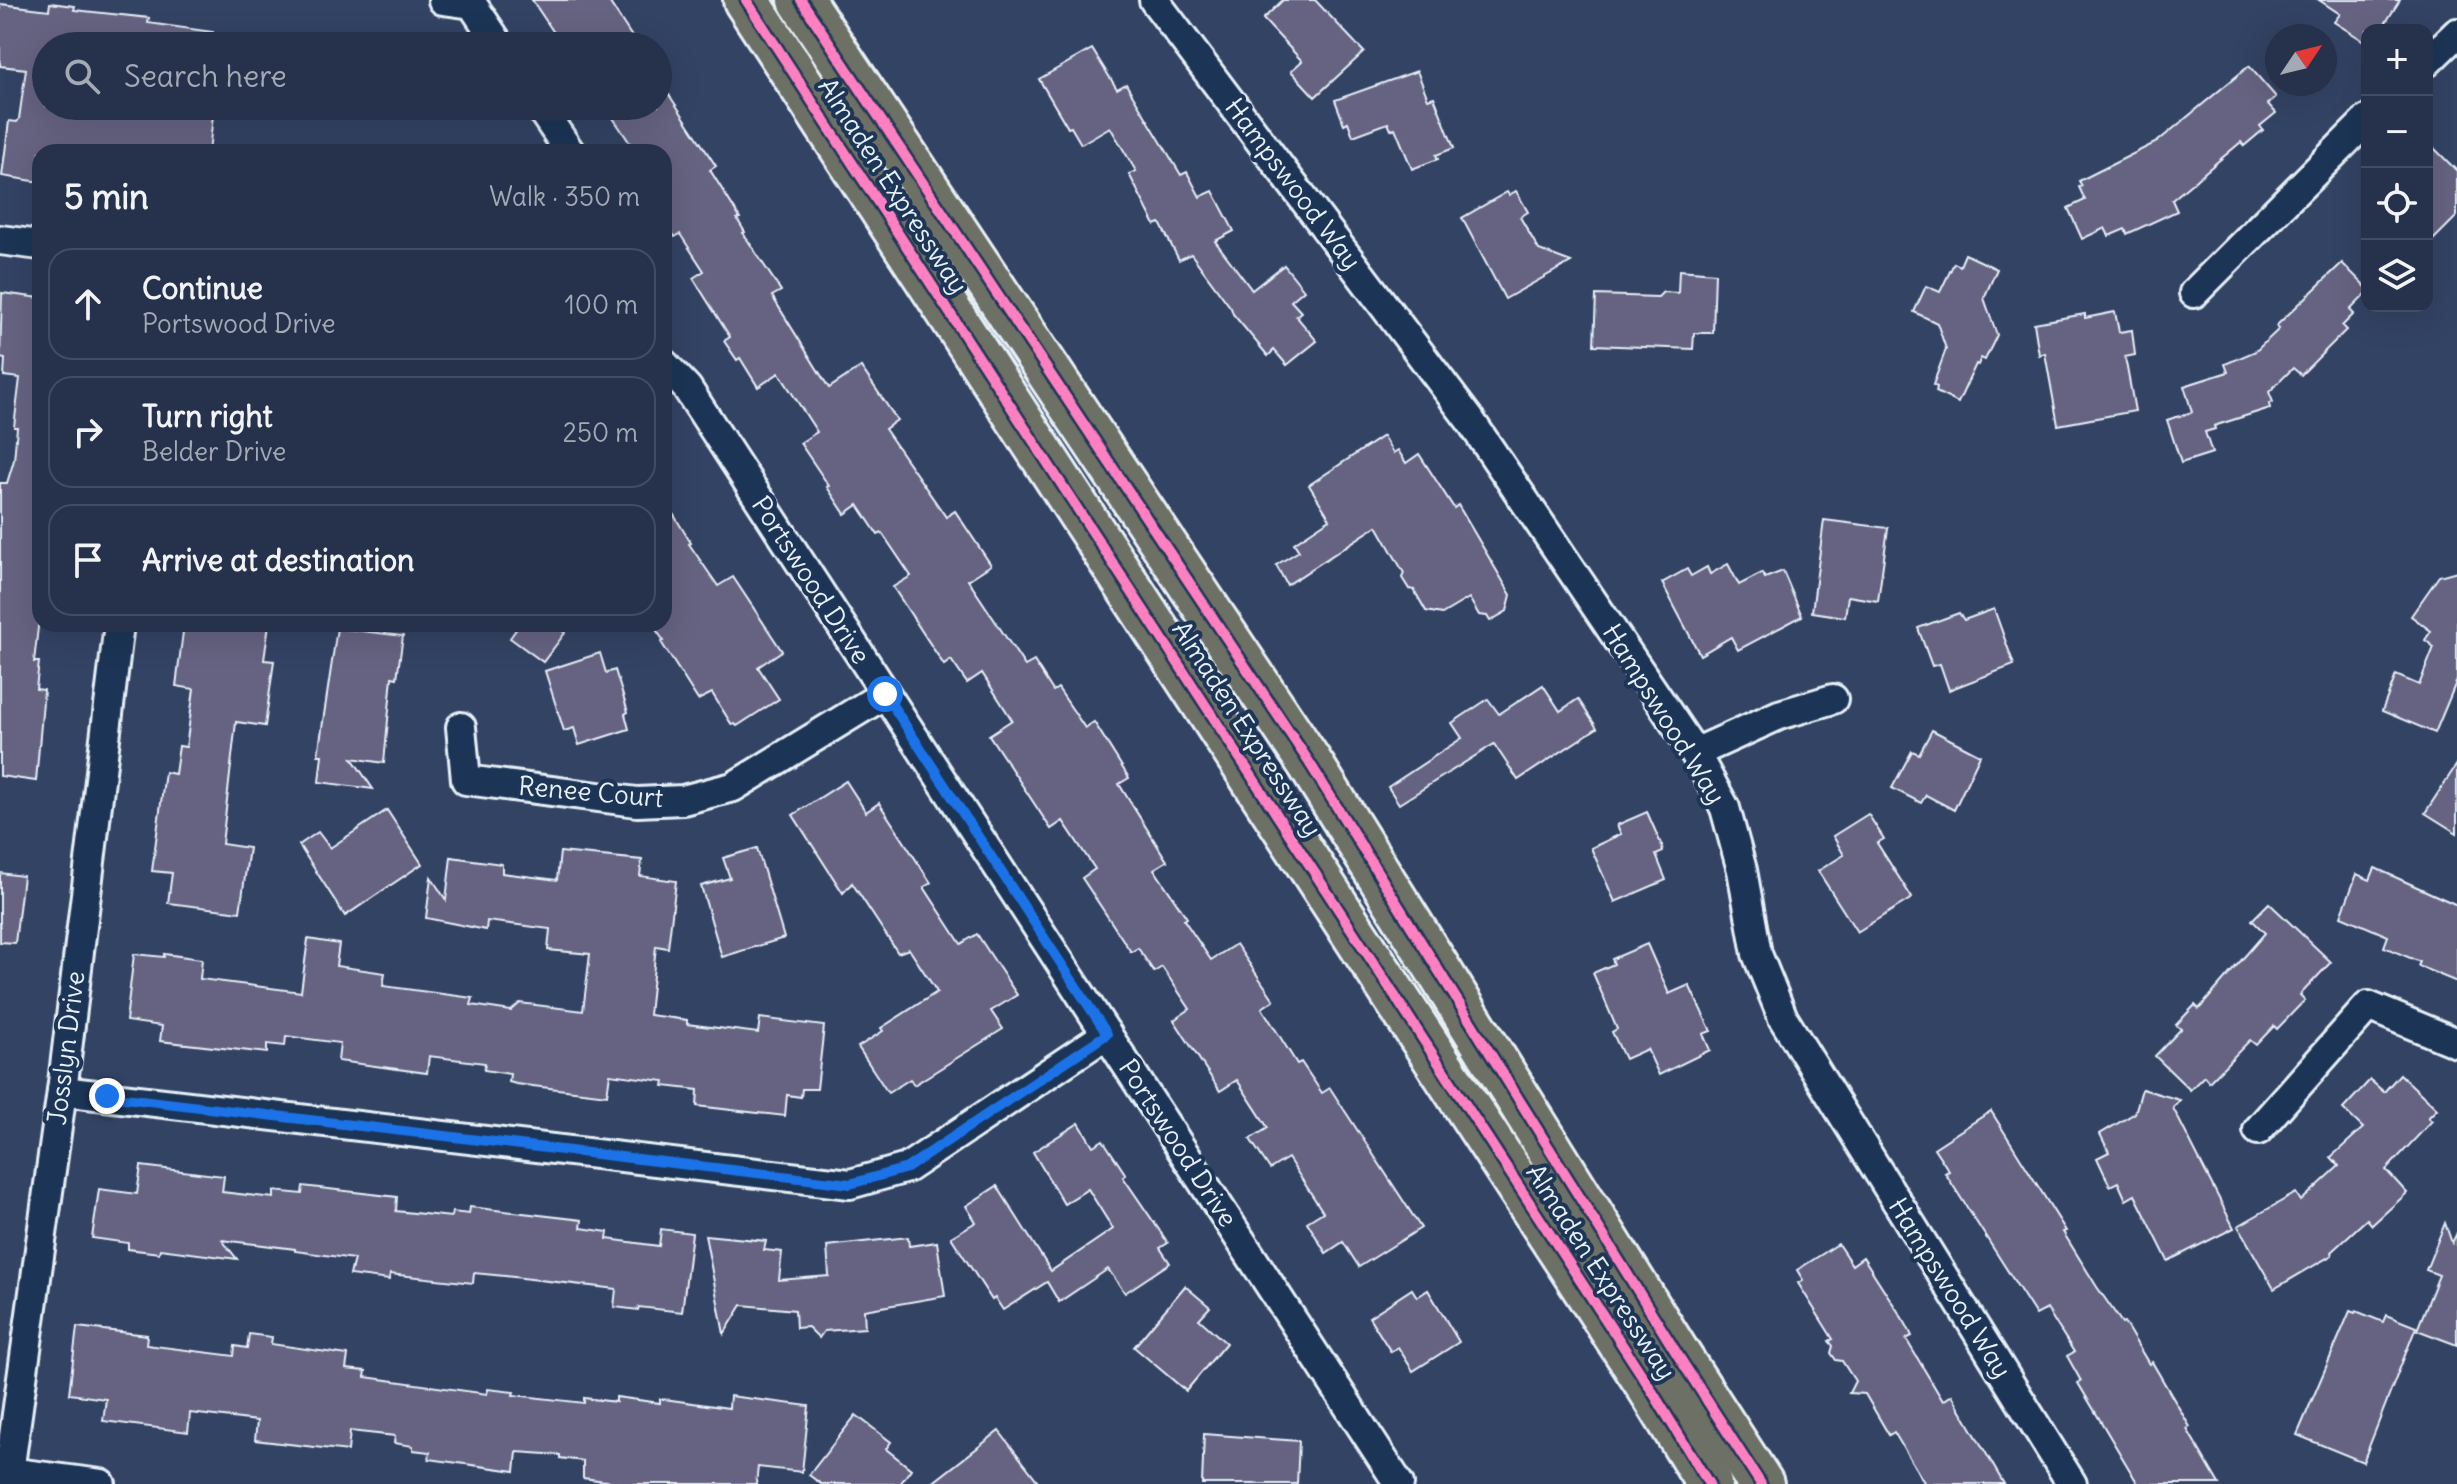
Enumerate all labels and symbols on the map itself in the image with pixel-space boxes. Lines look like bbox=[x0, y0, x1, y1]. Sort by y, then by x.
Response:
north arrow bbox=[2265, 24, 2337, 96]
street label: Almaden Expressway bbox=[811, 72, 976, 300]
street label: Hampswood Way bbox=[1218, 91, 1369, 276]
street label: Portswood Drive bbox=[745, 490, 878, 670]
street label: Almaden Expressway bbox=[1165, 615, 1330, 843]
street label: Hampswood Way bbox=[1596, 617, 1733, 810]
route start bbox=[867, 676, 903, 712]
street label: Renee Court bbox=[517, 769, 665, 814]
street label: Josslyn Drive bbox=[40, 969, 91, 1127]
street label: Portswood Drive bbox=[1112, 1053, 1245, 1233]
route end bbox=[89, 1078, 125, 1114]
street label: Almaden Expressway bbox=[1519, 1158, 1684, 1386]
street label: Hampswood Way bbox=[1882, 1191, 2019, 1384]

